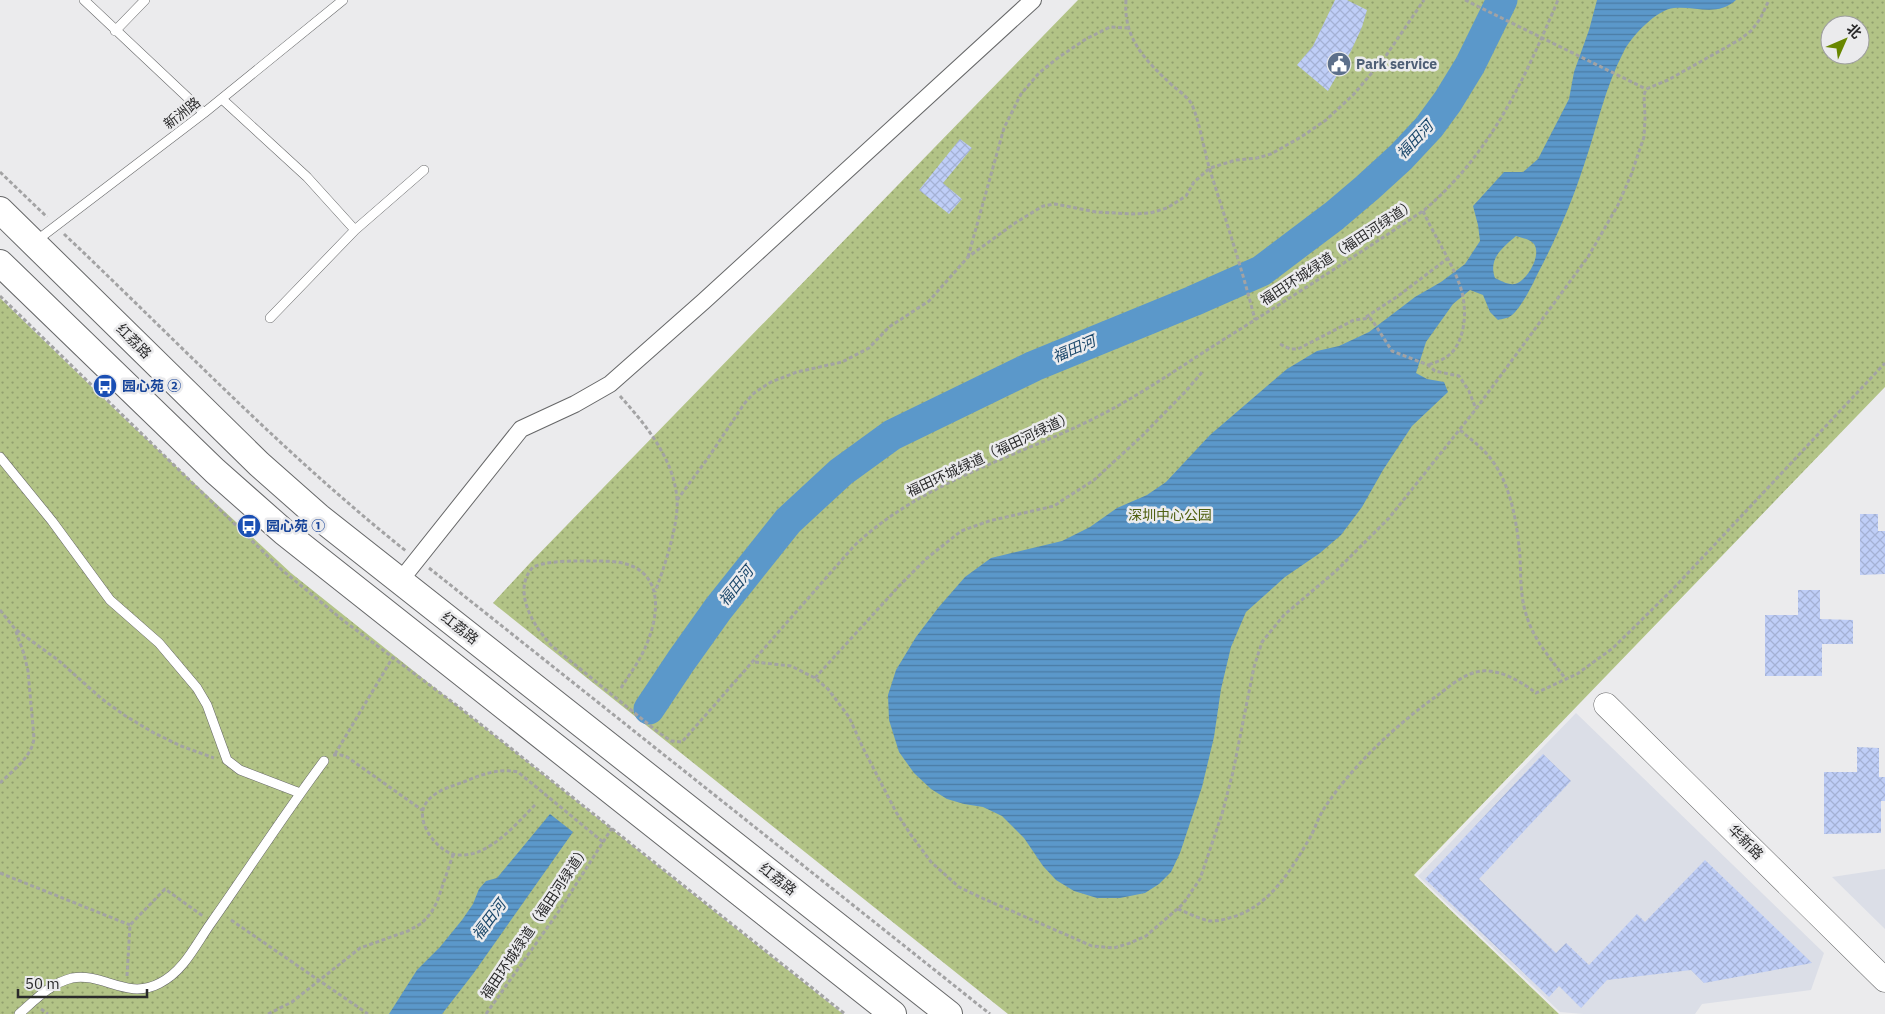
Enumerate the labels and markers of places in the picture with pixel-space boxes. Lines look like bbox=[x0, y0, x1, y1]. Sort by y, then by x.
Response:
public building icon: Park service bbox=[1326, 51, 1352, 77]
place label: Park service bbox=[1356, 55, 1437, 73]
bus stop icon: 园心苑 ② bbox=[92, 373, 118, 399]
place label: 园心苑 ② bbox=[122, 377, 181, 395]
bus stop icon: 园心苑 ① bbox=[236, 513, 262, 539]
place label: 园心苑 ① bbox=[266, 517, 325, 535]

